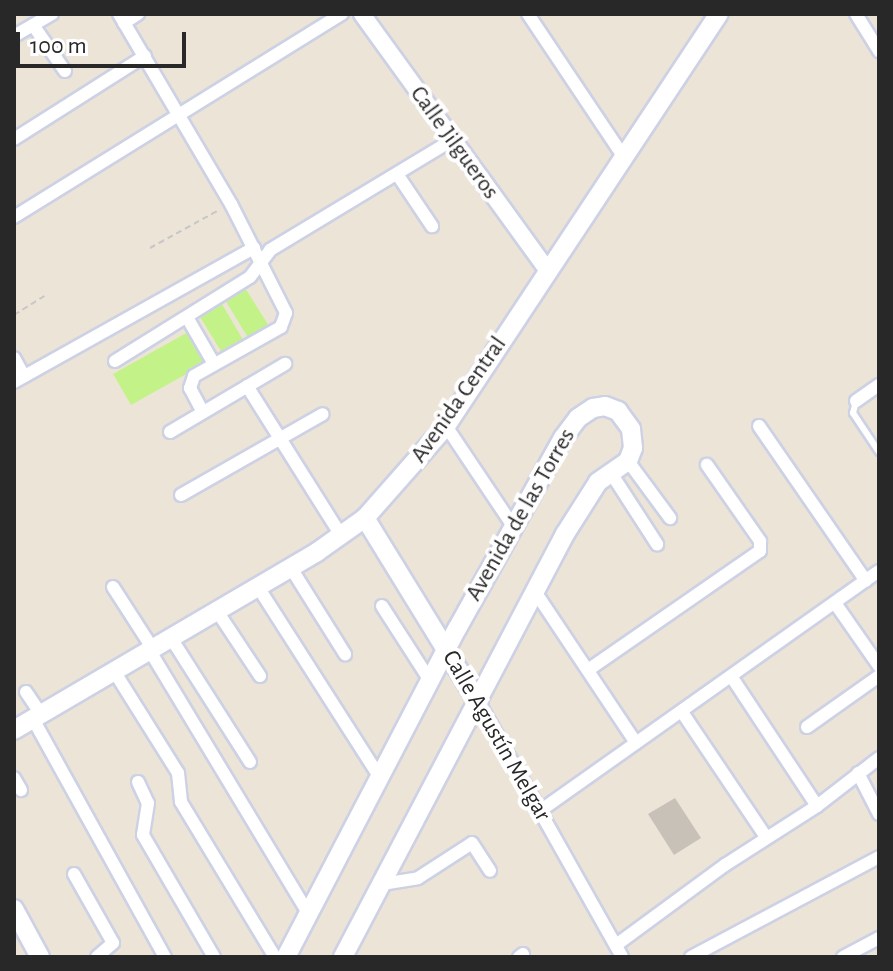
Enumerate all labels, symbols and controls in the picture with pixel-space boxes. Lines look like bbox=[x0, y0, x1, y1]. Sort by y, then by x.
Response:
scale bar bbox=[20, 16, 190, 66]
text: 100 m bbox=[30, 34, 87, 58]
street label: Calle Jilgueros bbox=[403, 81, 505, 205]
street label: Avenida Central bbox=[405, 331, 513, 469]
street label: Avenida de las Torres bbox=[460, 424, 582, 606]
street label: Calle Agustín Melgar bbox=[435, 646, 557, 826]

